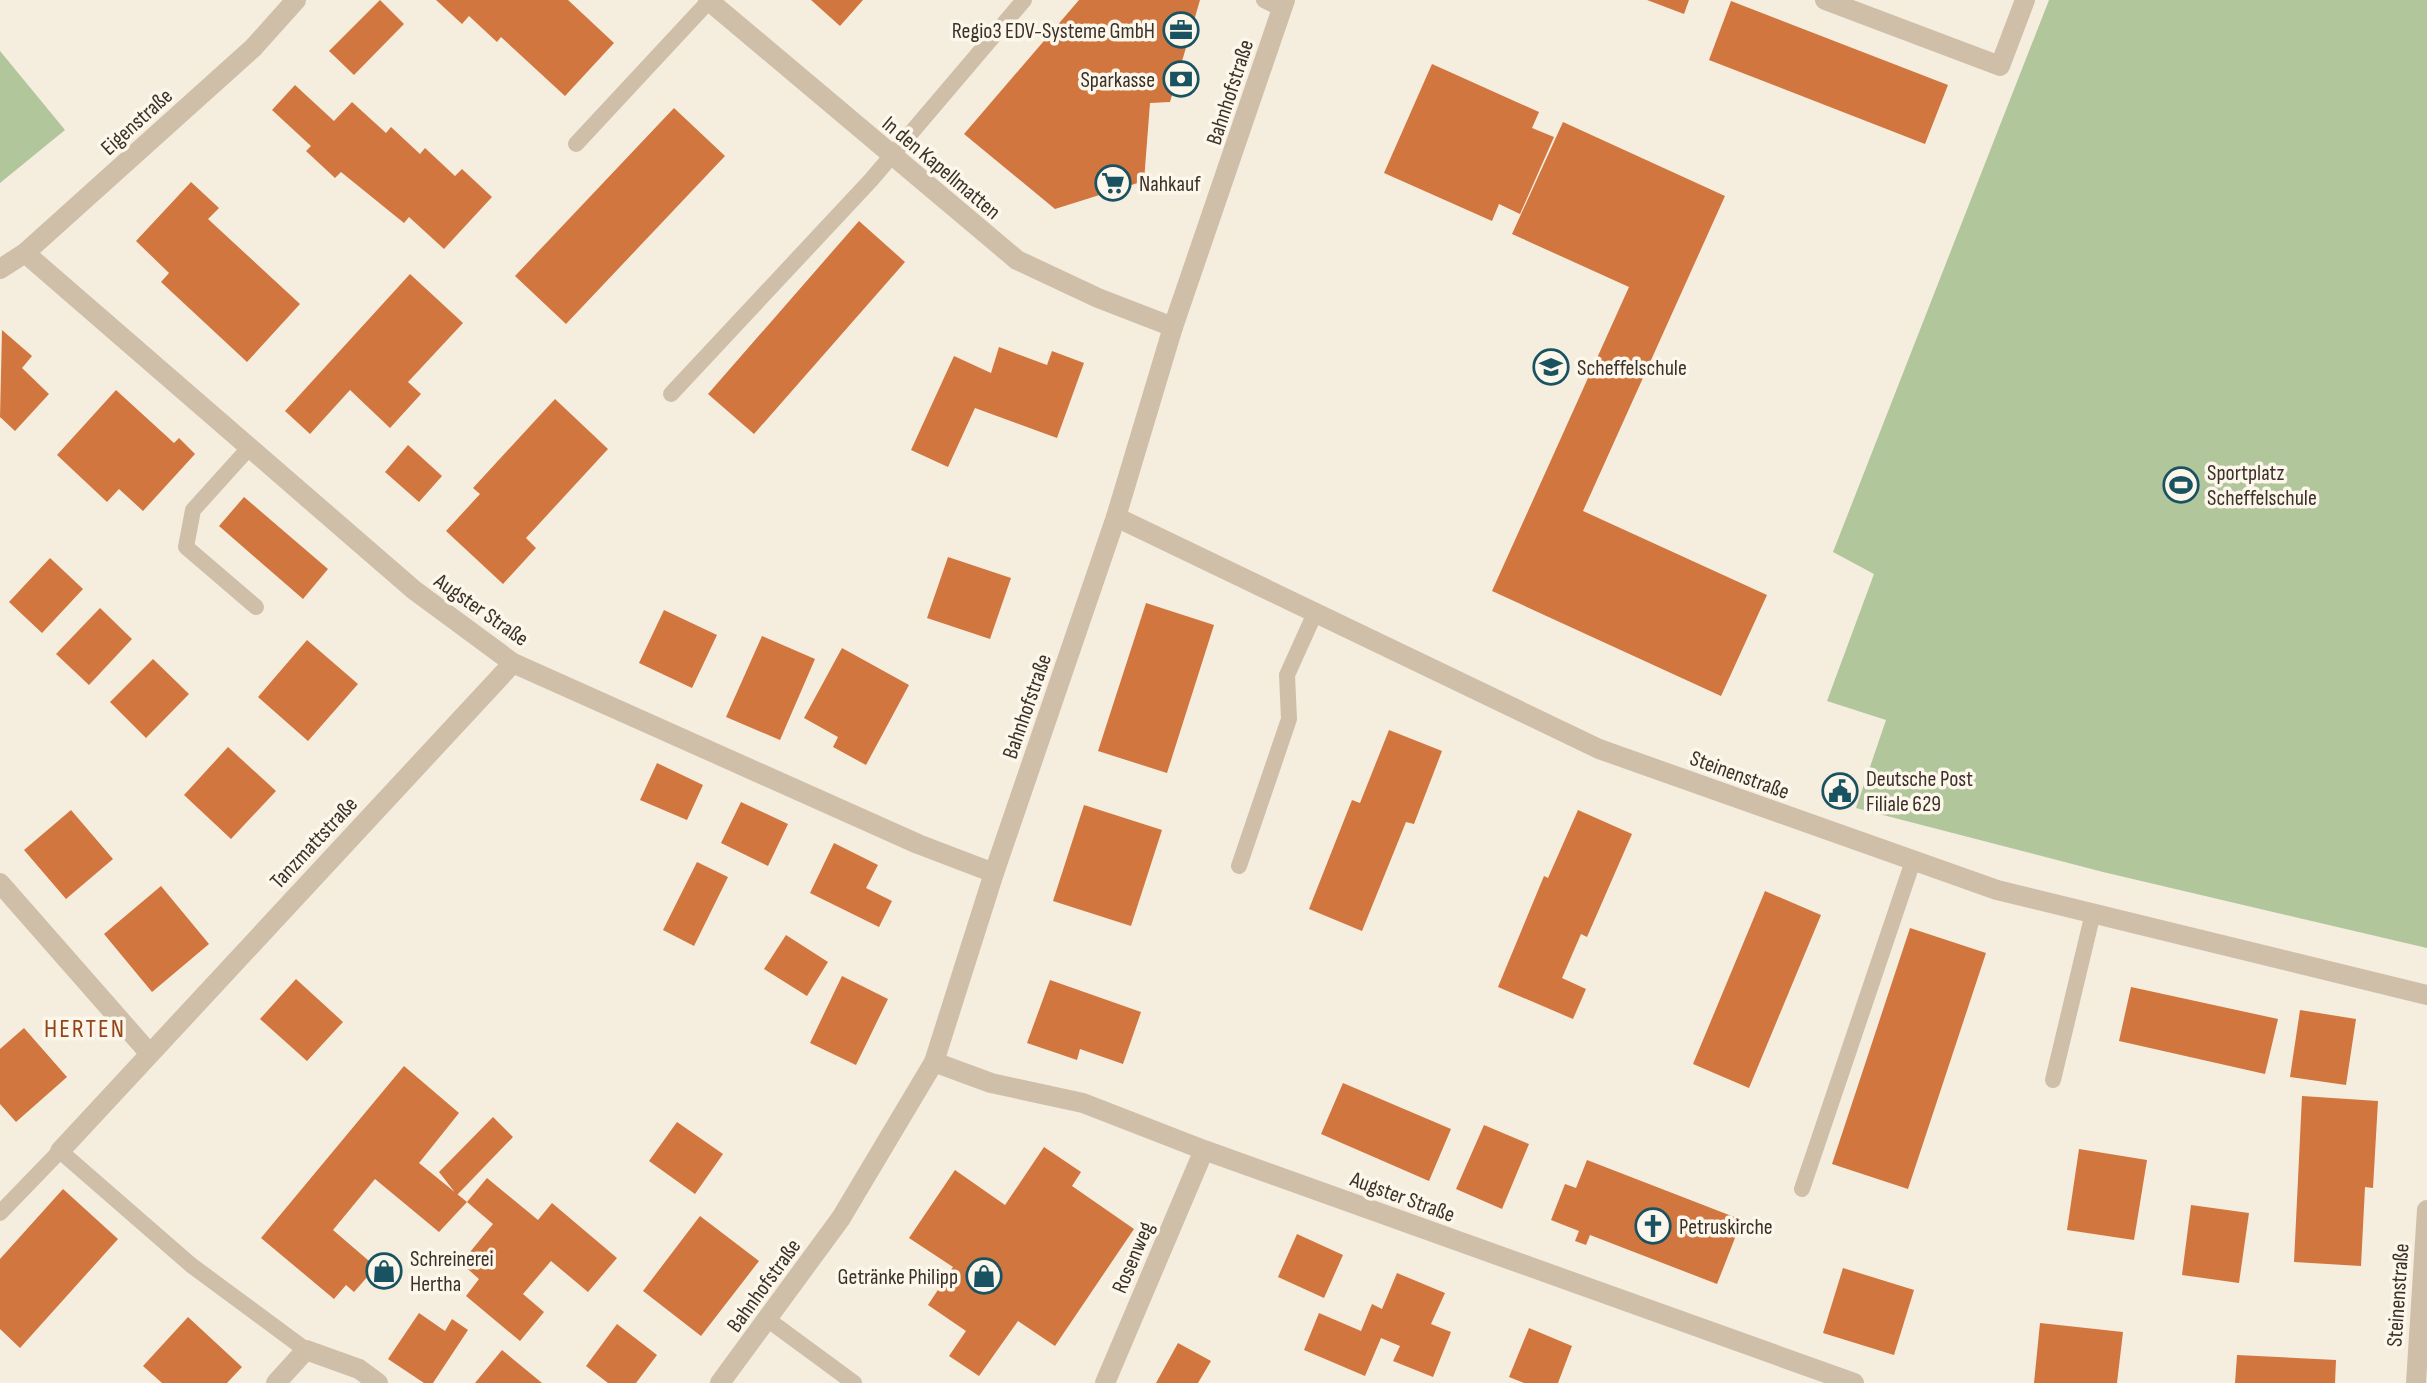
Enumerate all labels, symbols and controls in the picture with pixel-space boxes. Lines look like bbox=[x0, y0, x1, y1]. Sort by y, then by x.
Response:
office icon: Regio3 EDV-Systeme GmbH bbox=[1162, 11, 1200, 49]
place label: Regio3 EDV-Systeme GmbH bbox=[952, 18, 1155, 45]
street label: Bahnhofstraße bbox=[1201, 36, 1260, 149]
bank icon: Sparkasse bbox=[1162, 60, 1200, 98]
place label: Sparkasse bbox=[1080, 67, 1155, 94]
street label: Eigenstraße bbox=[96, 83, 178, 161]
street label: In den Kapellmatten bbox=[876, 111, 1006, 226]
supermarket icon: Nahkauf bbox=[1094, 164, 1132, 202]
place label: Nahkauf bbox=[1139, 171, 1201, 198]
school or university icon: Scheffelschule bbox=[1532, 348, 1570, 386]
place label: Scheffelschule bbox=[1577, 355, 1687, 382]
place label: Sportplatz Scheffelschule bbox=[2207, 460, 2317, 512]
sports icon: Sportplatz Scheffelschule bbox=[2162, 466, 2200, 504]
street label: Augster Straße bbox=[428, 567, 534, 653]
street label: Bahnhofstraße bbox=[997, 651, 1058, 762]
street label: Steinenstraße bbox=[1686, 745, 1793, 806]
place label: Deutsche Post Filiale 629 bbox=[1866, 766, 1973, 818]
public building icon: Deutsche Post Filiale 629 bbox=[1821, 772, 1859, 810]
street label: Tanzmattstraße bbox=[265, 791, 364, 895]
district label: HERTEN bbox=[44, 1014, 126, 1045]
street label: Augster Straße bbox=[1346, 1166, 1458, 1229]
church icon: Petruskirche bbox=[1634, 1207, 1672, 1245]
place label: Petruskirche bbox=[1679, 1214, 1773, 1241]
street label: Rosenweg bbox=[1106, 1218, 1161, 1297]
street label: Bahnhofstraße bbox=[721, 1234, 807, 1338]
street label: Steinenstraße bbox=[2381, 1242, 2416, 1348]
place label: Schreinerei Hertha bbox=[410, 1246, 494, 1298]
shop icon: Schreinerei Hertha bbox=[365, 1252, 403, 1290]
shop icon: Getränke Philipp bbox=[965, 1257, 1003, 1295]
place label: Getränke Philipp bbox=[838, 1264, 958, 1291]

